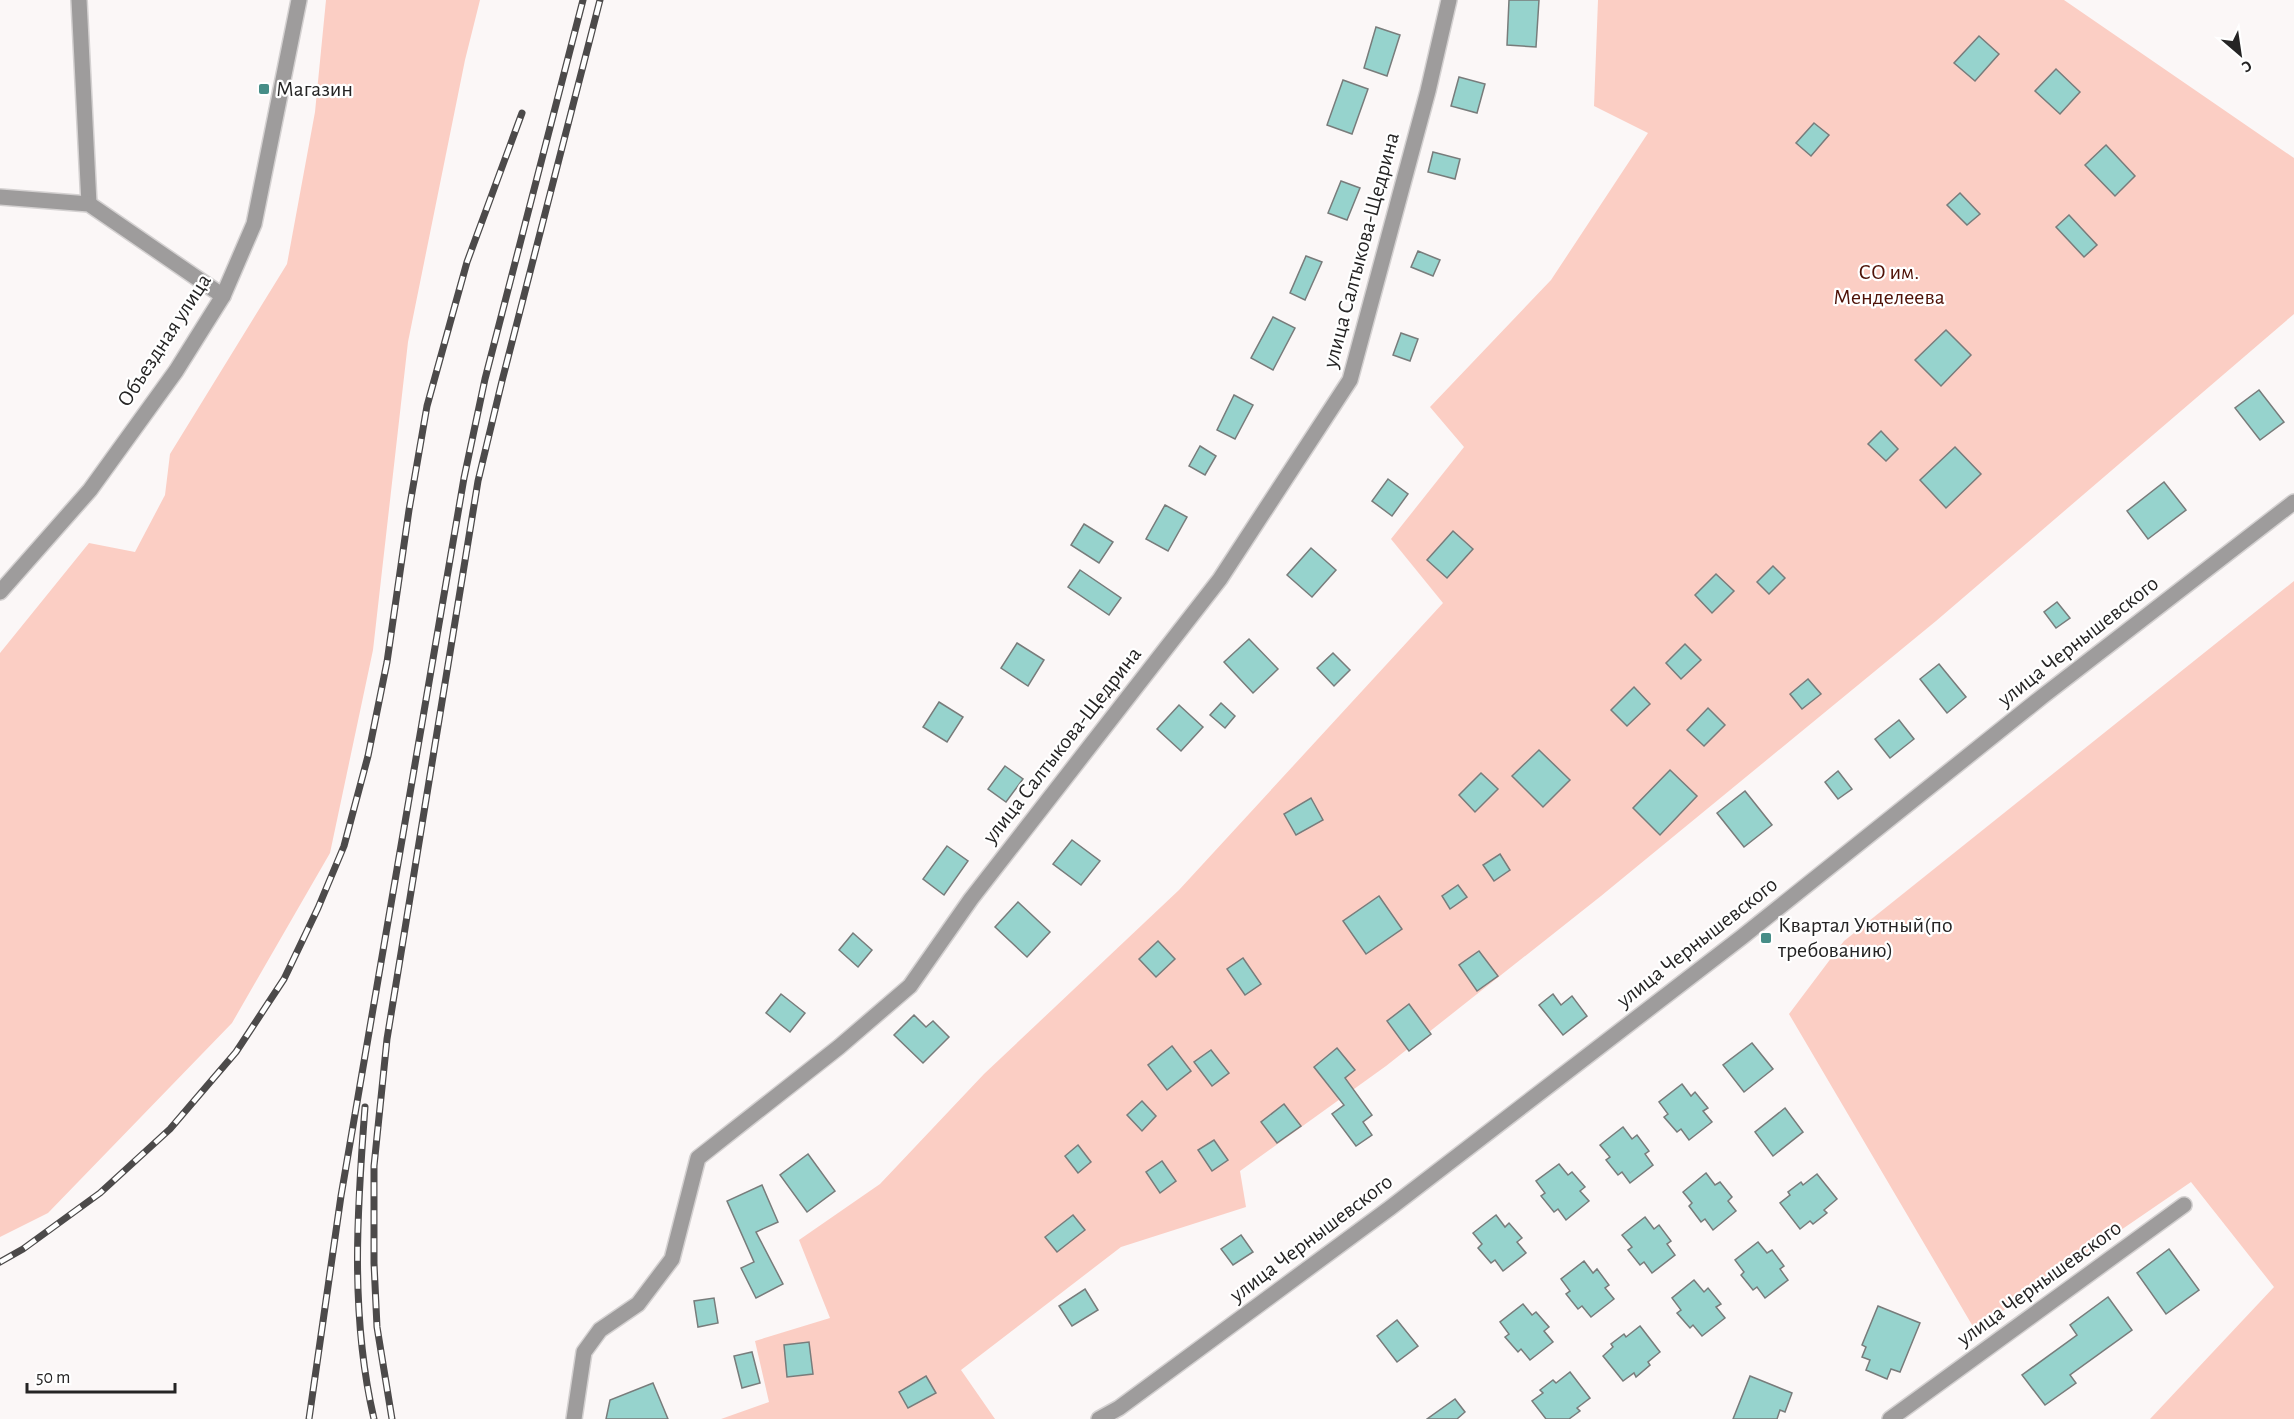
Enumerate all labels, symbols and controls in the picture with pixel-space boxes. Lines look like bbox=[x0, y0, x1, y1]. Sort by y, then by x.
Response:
north arrow bbox=[2210, 24, 2270, 84]
text: С bbox=[2239, 57, 2255, 75]
place label: Магазин bbox=[276, 78, 353, 100]
marker: Магазин bbox=[257, 82, 271, 96]
street label: улица Салтыкова-Щедрина bbox=[1319, 130, 1403, 371]
park label: СО им. Менделеева bbox=[1833, 261, 1945, 308]
street label: Объездная улица bbox=[113, 270, 215, 410]
street label: улица Чернышевского bbox=[1993, 572, 2162, 711]
street label: улица Салтыкова-Щедрина bbox=[978, 643, 1145, 848]
street label: улица Чернышевского bbox=[1612, 873, 1781, 1012]
place label: Квартал Уютный(по требованию) bbox=[1777, 914, 1953, 961]
marker: Квартал Уютный(по требованию) bbox=[1759, 931, 1773, 945]
street label: улица Чернышевского bbox=[1225, 1170, 1396, 1307]
street label: улица Чернышевского bbox=[1952, 1216, 2125, 1350]
scale bar bbox=[27, 1356, 176, 1394]
text: 50 m bbox=[36, 1369, 70, 1387]

